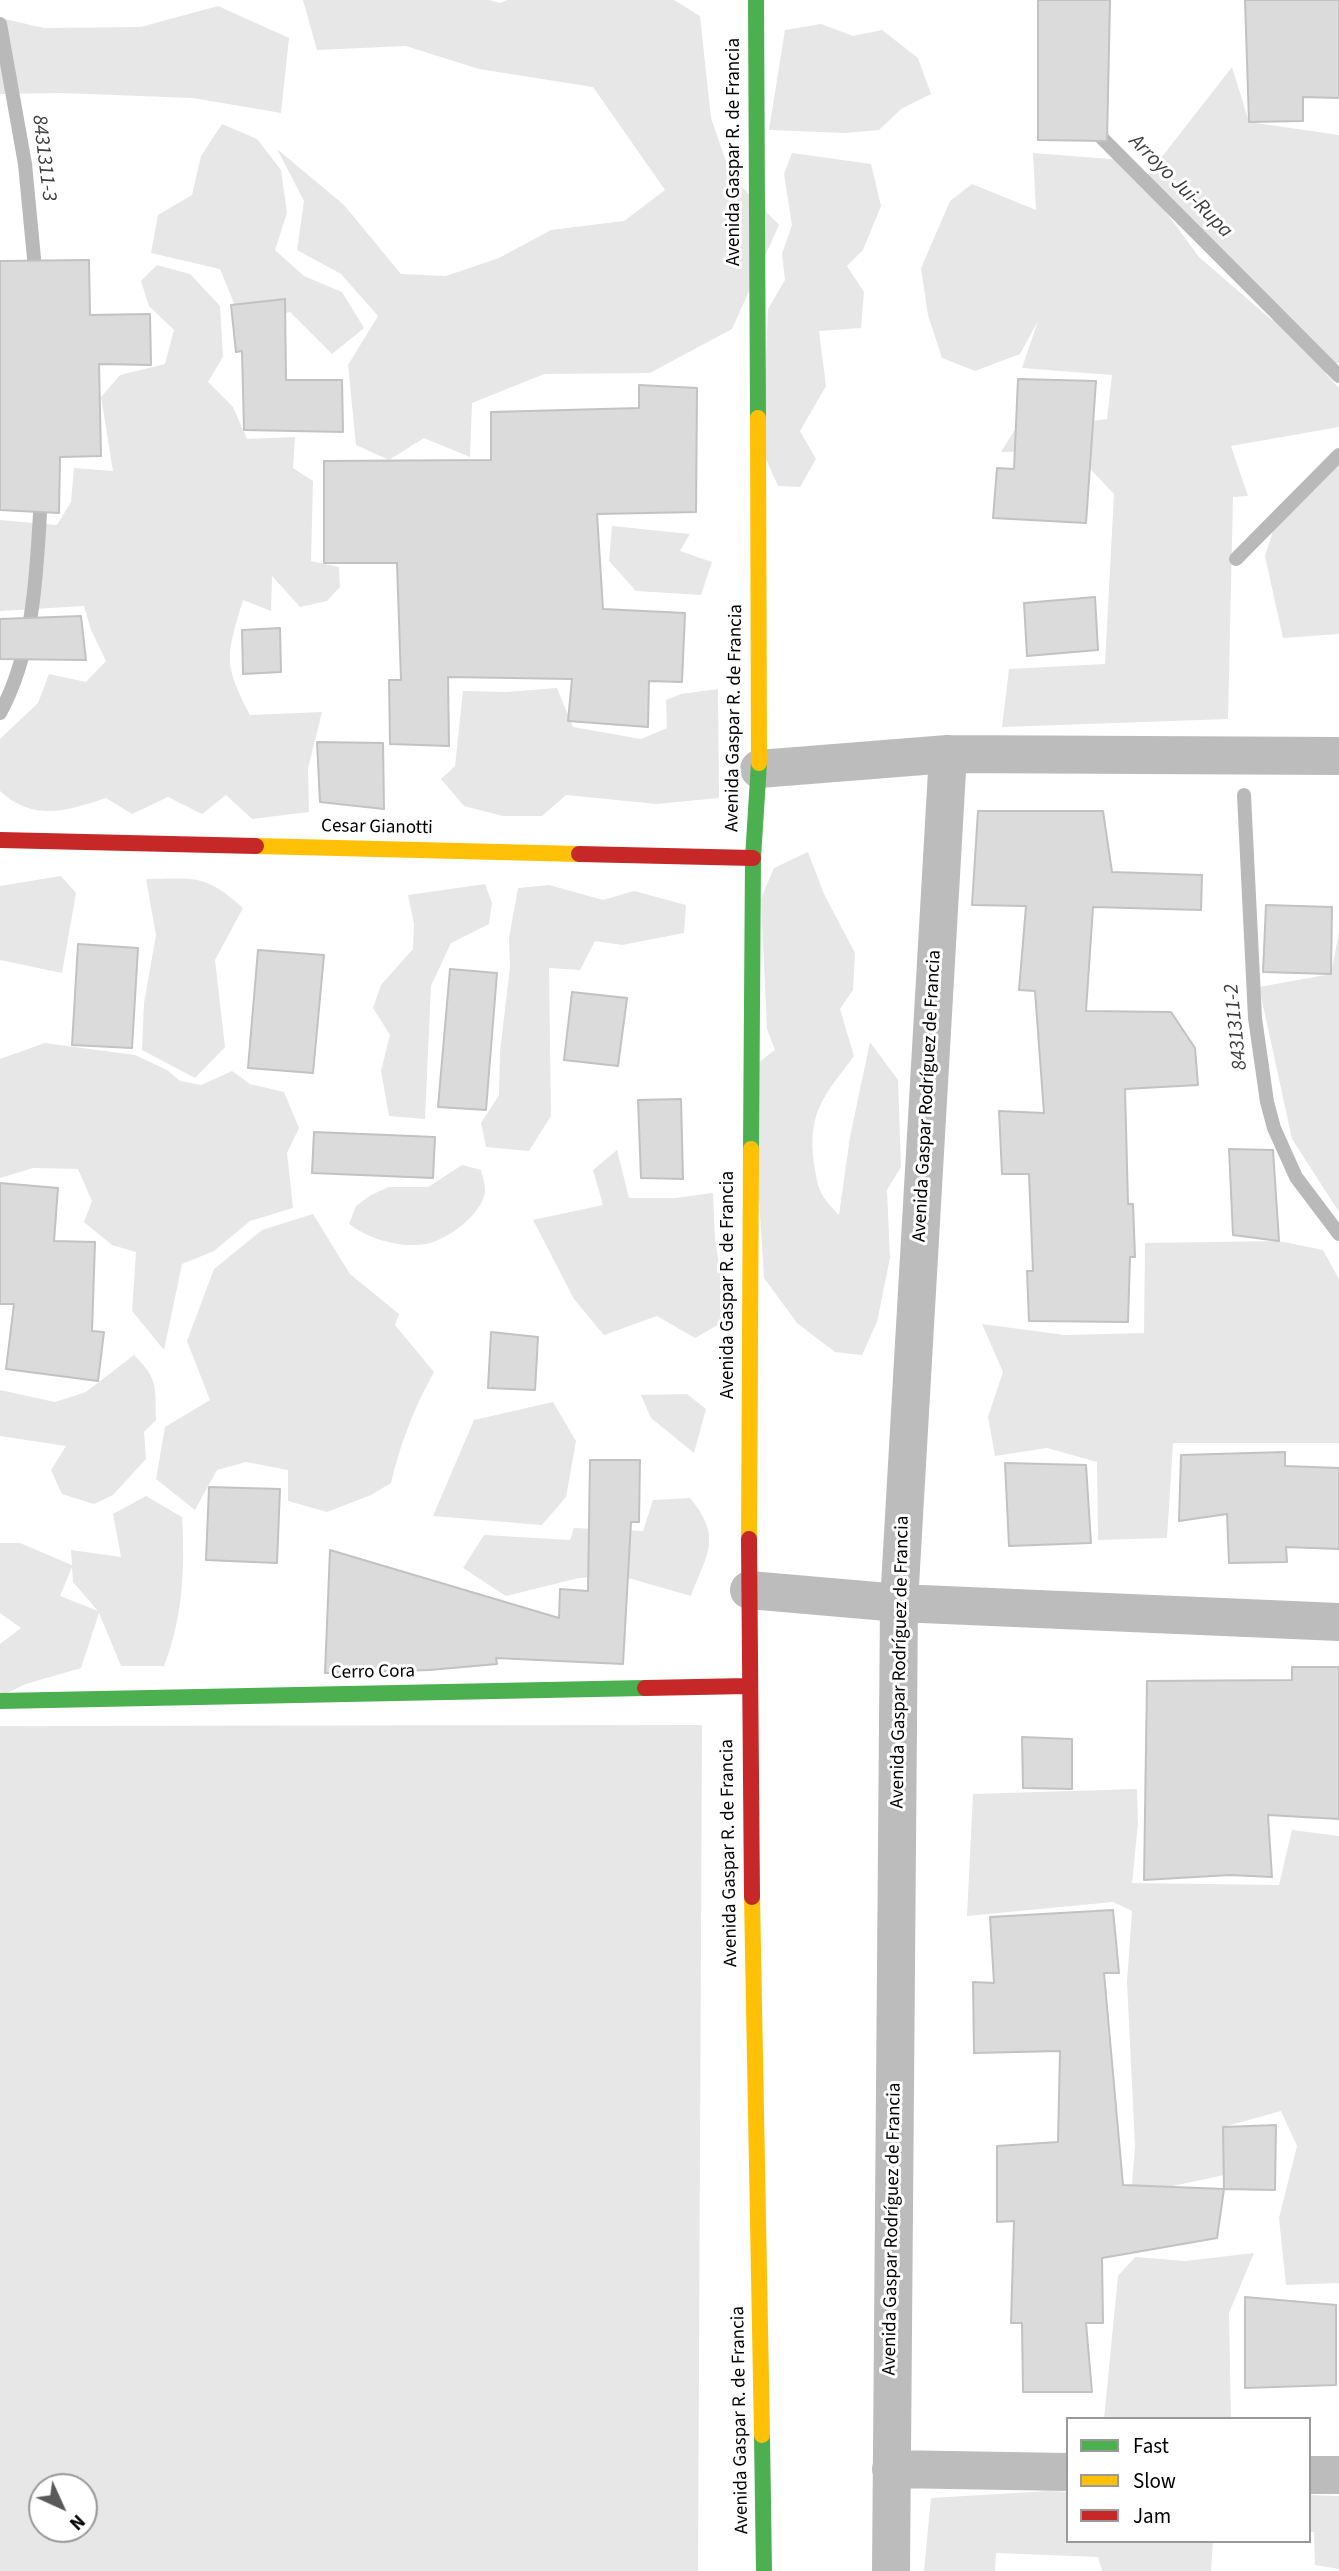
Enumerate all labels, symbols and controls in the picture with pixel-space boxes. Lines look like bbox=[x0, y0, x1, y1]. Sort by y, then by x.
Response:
street label: Avenida Gaspar R. de Francia bbox=[724, 38, 746, 266]
water label: 8431311-3 bbox=[25, 113, 61, 203]
water label: Arroyo Jui-Rupa bbox=[1123, 130, 1237, 244]
street label: Avenida Gaspar R. de Francia bbox=[722, 604, 748, 832]
street label: Cesar Gianotti bbox=[321, 816, 433, 840]
street label: Avenida Gaspar Rodríguez de Francia bbox=[909, 949, 947, 1243]
water label: 8431311-2 bbox=[1220, 982, 1254, 1072]
street label: Avenida Gaspar R. de Francia bbox=[718, 1171, 740, 1399]
street label: Avenida Gaspar Rodríguez de Francia bbox=[887, 1515, 915, 1809]
street label: Cerro Cora bbox=[331, 1661, 415, 1685]
street label: Avenida Gaspar R. de Francia bbox=[717, 1739, 743, 1967]
street label: Avenida Gaspar Rodríguez de Francia bbox=[879, 2082, 907, 2376]
street label: Avenida Gaspar R. de Francia bbox=[728, 2306, 754, 2534]
legend bbox=[1066, 2417, 1311, 2543]
text: Fast bbox=[1133, 2431, 1169, 2461]
text: Slow bbox=[1133, 2466, 1176, 2496]
north arrow bbox=[28, 2473, 98, 2543]
text: Jam bbox=[1133, 2501, 1171, 2531]
text: N bbox=[63, 2508, 91, 2536]

